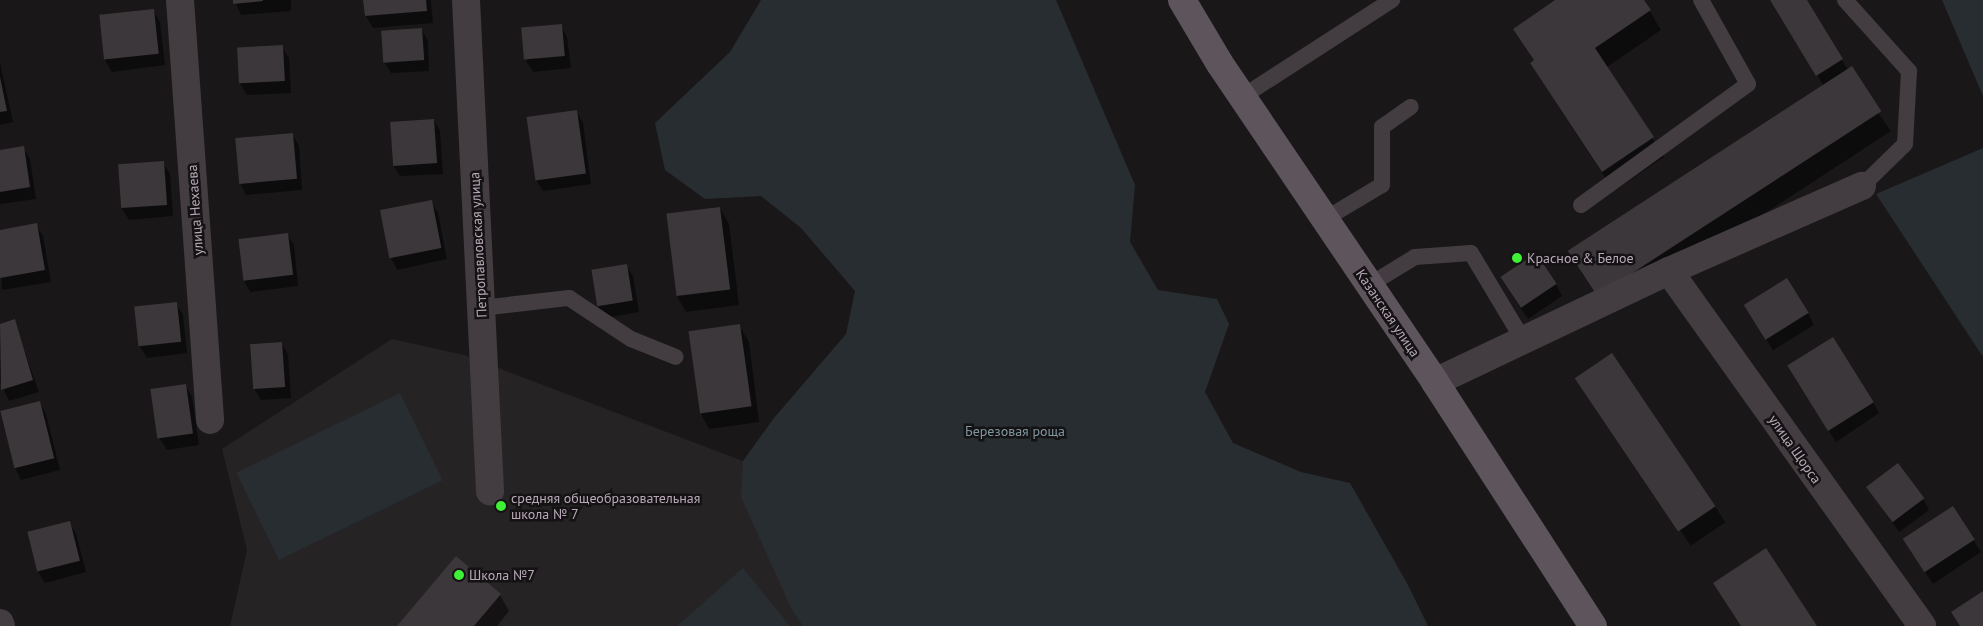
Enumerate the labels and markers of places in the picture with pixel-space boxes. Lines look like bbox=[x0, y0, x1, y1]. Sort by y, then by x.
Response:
place label: Красное & Белое bbox=[1527, 250, 1634, 266]
marker: Красное & Белое bbox=[1511, 252, 1523, 264]
place label: средняя общеобразовательная школа № 7 bbox=[511, 490, 700, 522]
marker: средняя общеобразовательная школа № 7 bbox=[495, 500, 507, 512]
place label: Школа №7 bbox=[469, 567, 535, 583]
marker: Школа №7 bbox=[453, 569, 465, 581]

